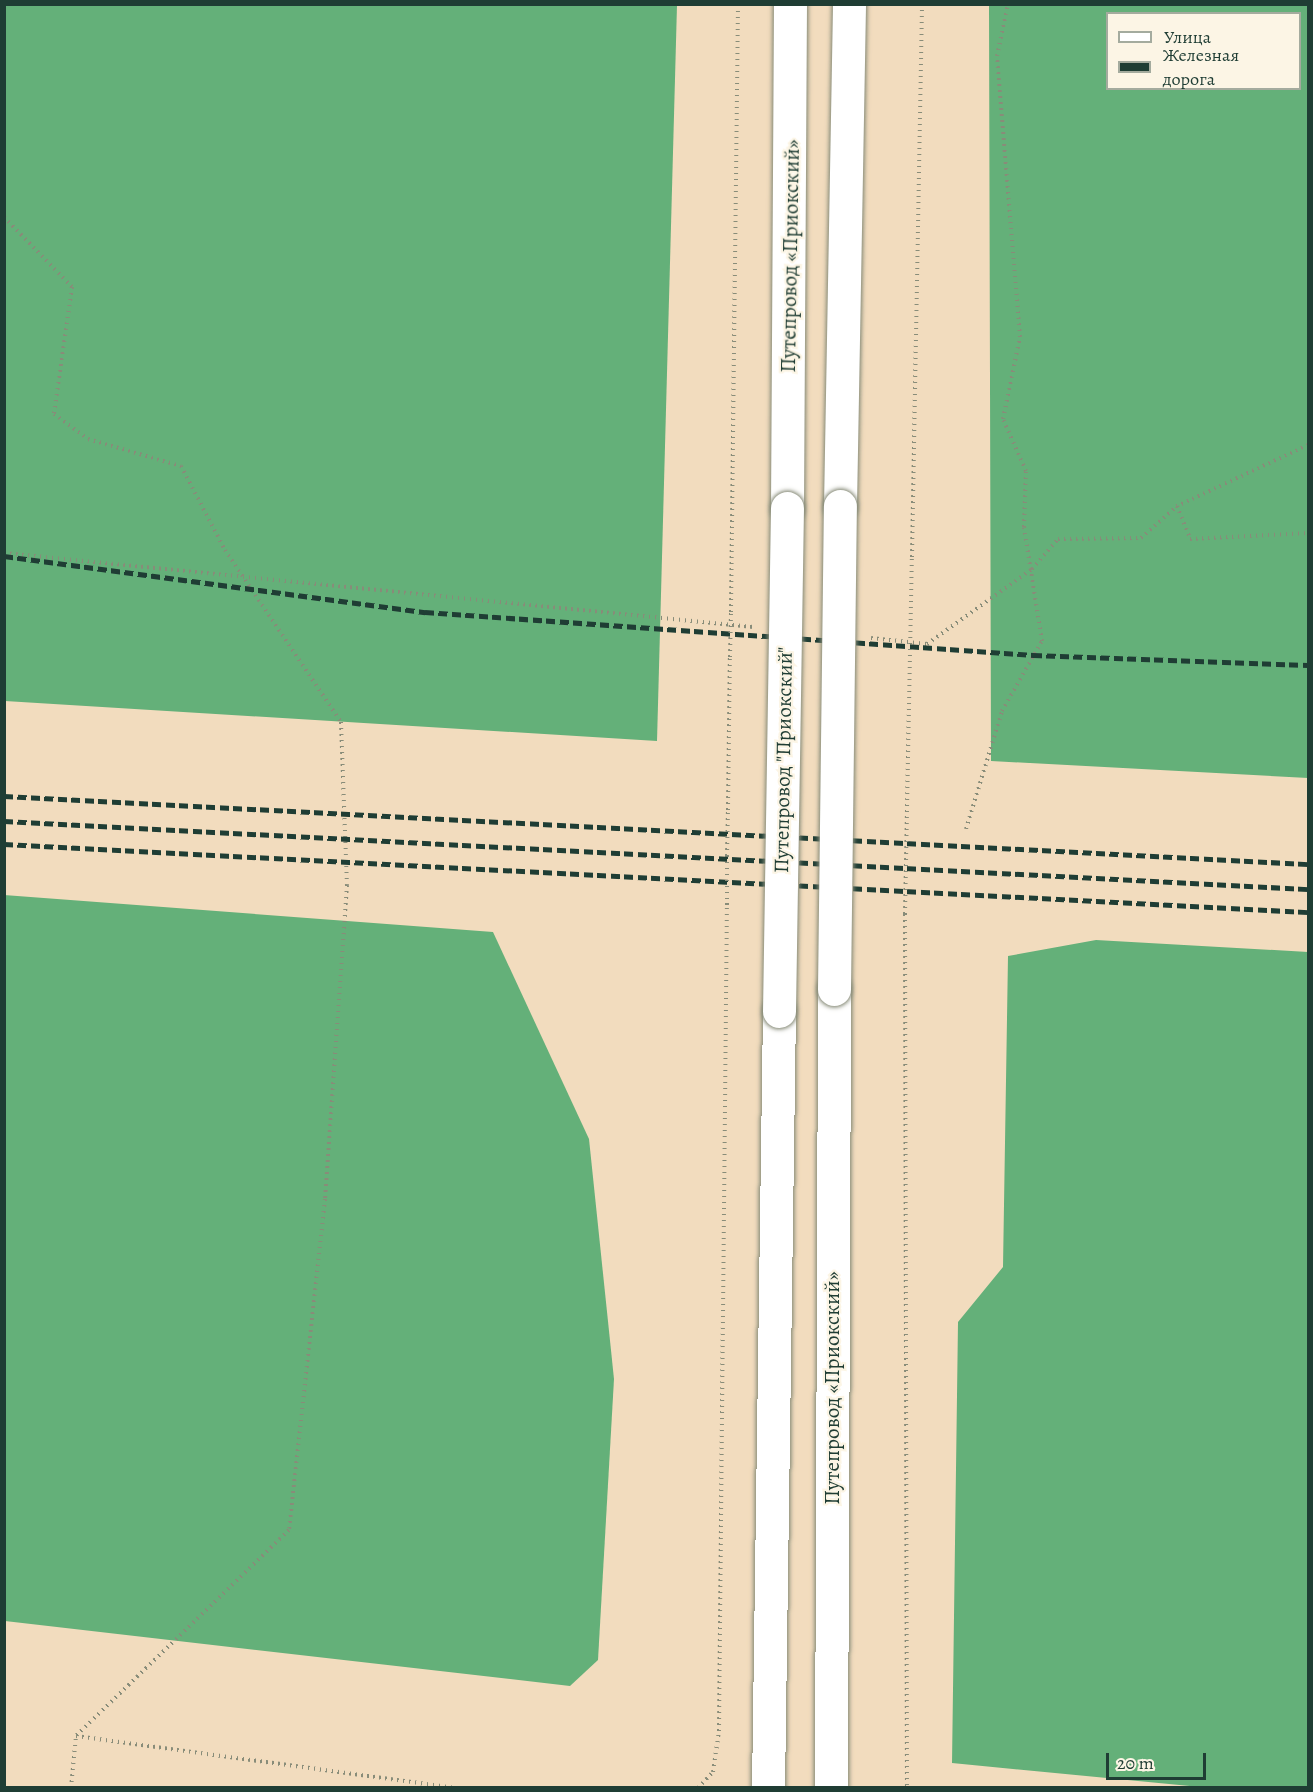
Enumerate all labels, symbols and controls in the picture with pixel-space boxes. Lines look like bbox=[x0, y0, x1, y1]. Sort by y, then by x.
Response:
legend bbox=[1106, 12, 1301, 90]
text: Улица bbox=[1164, 25, 1211, 49]
text: Железная дорога bbox=[1163, 43, 1239, 91]
street label: Путепровод «Приокский» bbox=[775, 139, 805, 373]
street label: Путепровод "Приокский" bbox=[768, 646, 798, 874]
street label: Путепровод «Приокский» bbox=[819, 1271, 845, 1505]
scale bar bbox=[1109, 1741, 1210, 1779]
text: 20 m bbox=[1117, 1751, 1154, 1775]

